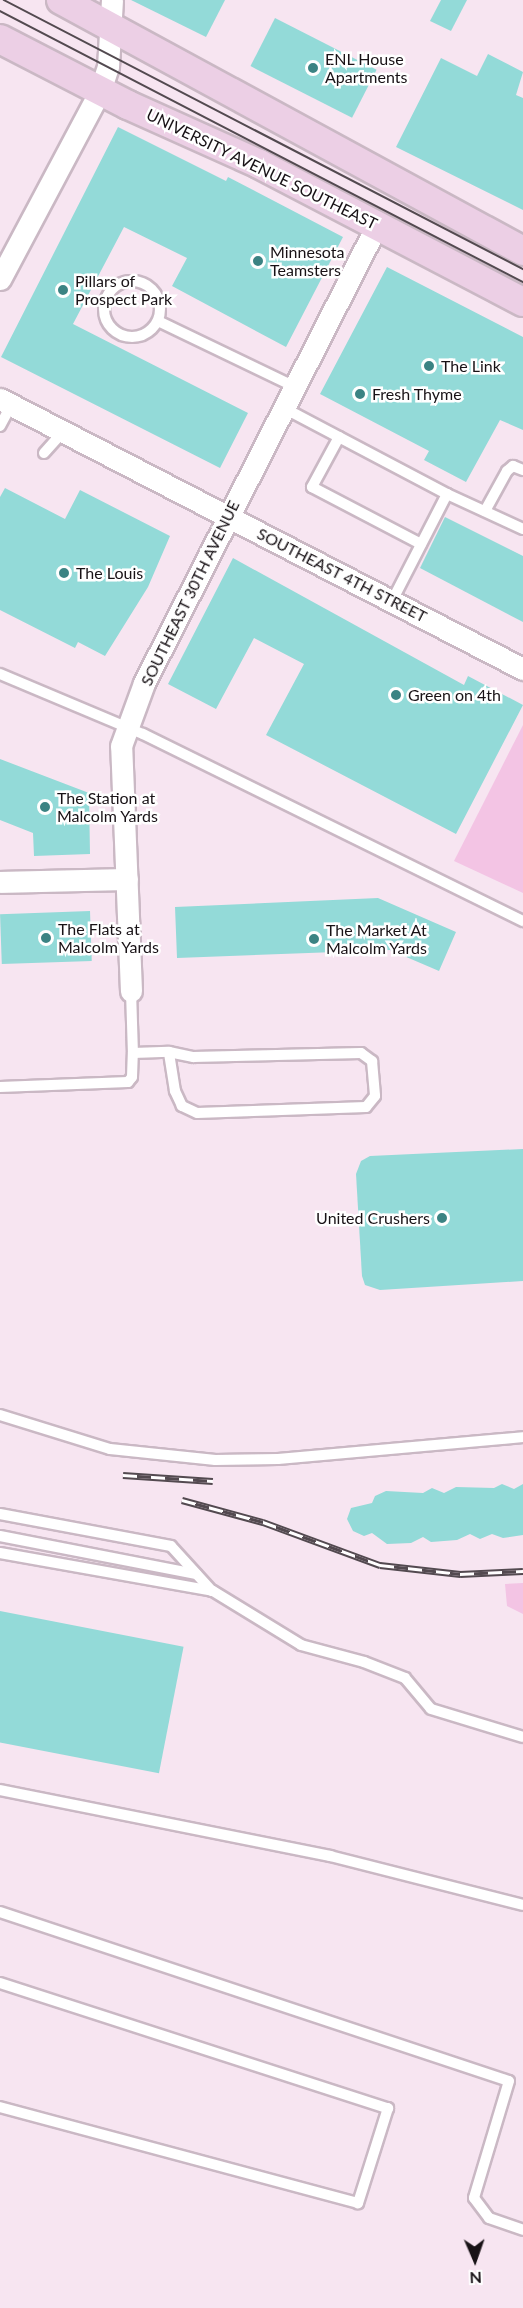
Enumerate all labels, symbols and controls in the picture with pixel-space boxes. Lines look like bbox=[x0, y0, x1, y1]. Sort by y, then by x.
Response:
place label: ENL House Apartments bbox=[325, 49, 407, 87]
marker: ENL House Apartments bbox=[306, 61, 320, 75]
street label: UNIVERSITY AVENUE SOUTHEAST bbox=[143, 104, 381, 234]
place label: Minnesota Teamsters bbox=[270, 242, 344, 280]
marker: Minnesota Teamsters bbox=[251, 254, 265, 268]
place label: Pillars of Prospect Park bbox=[75, 271, 172, 309]
marker: Pillars of Prospect Park bbox=[56, 283, 70, 297]
place label: The Link bbox=[441, 356, 501, 376]
marker: The Link bbox=[422, 359, 436, 373]
place label: Fresh Thyme bbox=[372, 384, 462, 404]
marker: Fresh Thyme bbox=[353, 387, 367, 401]
street label: SOUTHEAST 30TH AVENUE bbox=[136, 497, 244, 689]
street label: SOUTHEAST 4TH STREET bbox=[254, 524, 430, 626]
place label: The Louis bbox=[76, 563, 143, 583]
marker: The Louis bbox=[57, 566, 71, 580]
place label: Green on 4th bbox=[408, 685, 501, 705]
marker: Green on 4th bbox=[389, 688, 403, 702]
place label: The Station at Malcolm Yards bbox=[57, 788, 159, 826]
marker: The Station at Malcolm Yards bbox=[38, 800, 52, 814]
place label: The Flats at Malcolm Yards bbox=[58, 919, 160, 957]
place label: The Market At Malcolm Yards bbox=[326, 920, 428, 958]
marker: The Flats at Malcolm Yards bbox=[39, 931, 53, 945]
marker: The Market At Malcolm Yards bbox=[307, 932, 321, 946]
place label: United Crushers bbox=[316, 1208, 430, 1228]
marker: United Crushers bbox=[435, 1211, 449, 1225]
north arrow bbox=[445, 2230, 505, 2290]
text: N bbox=[469, 2269, 482, 2288]

